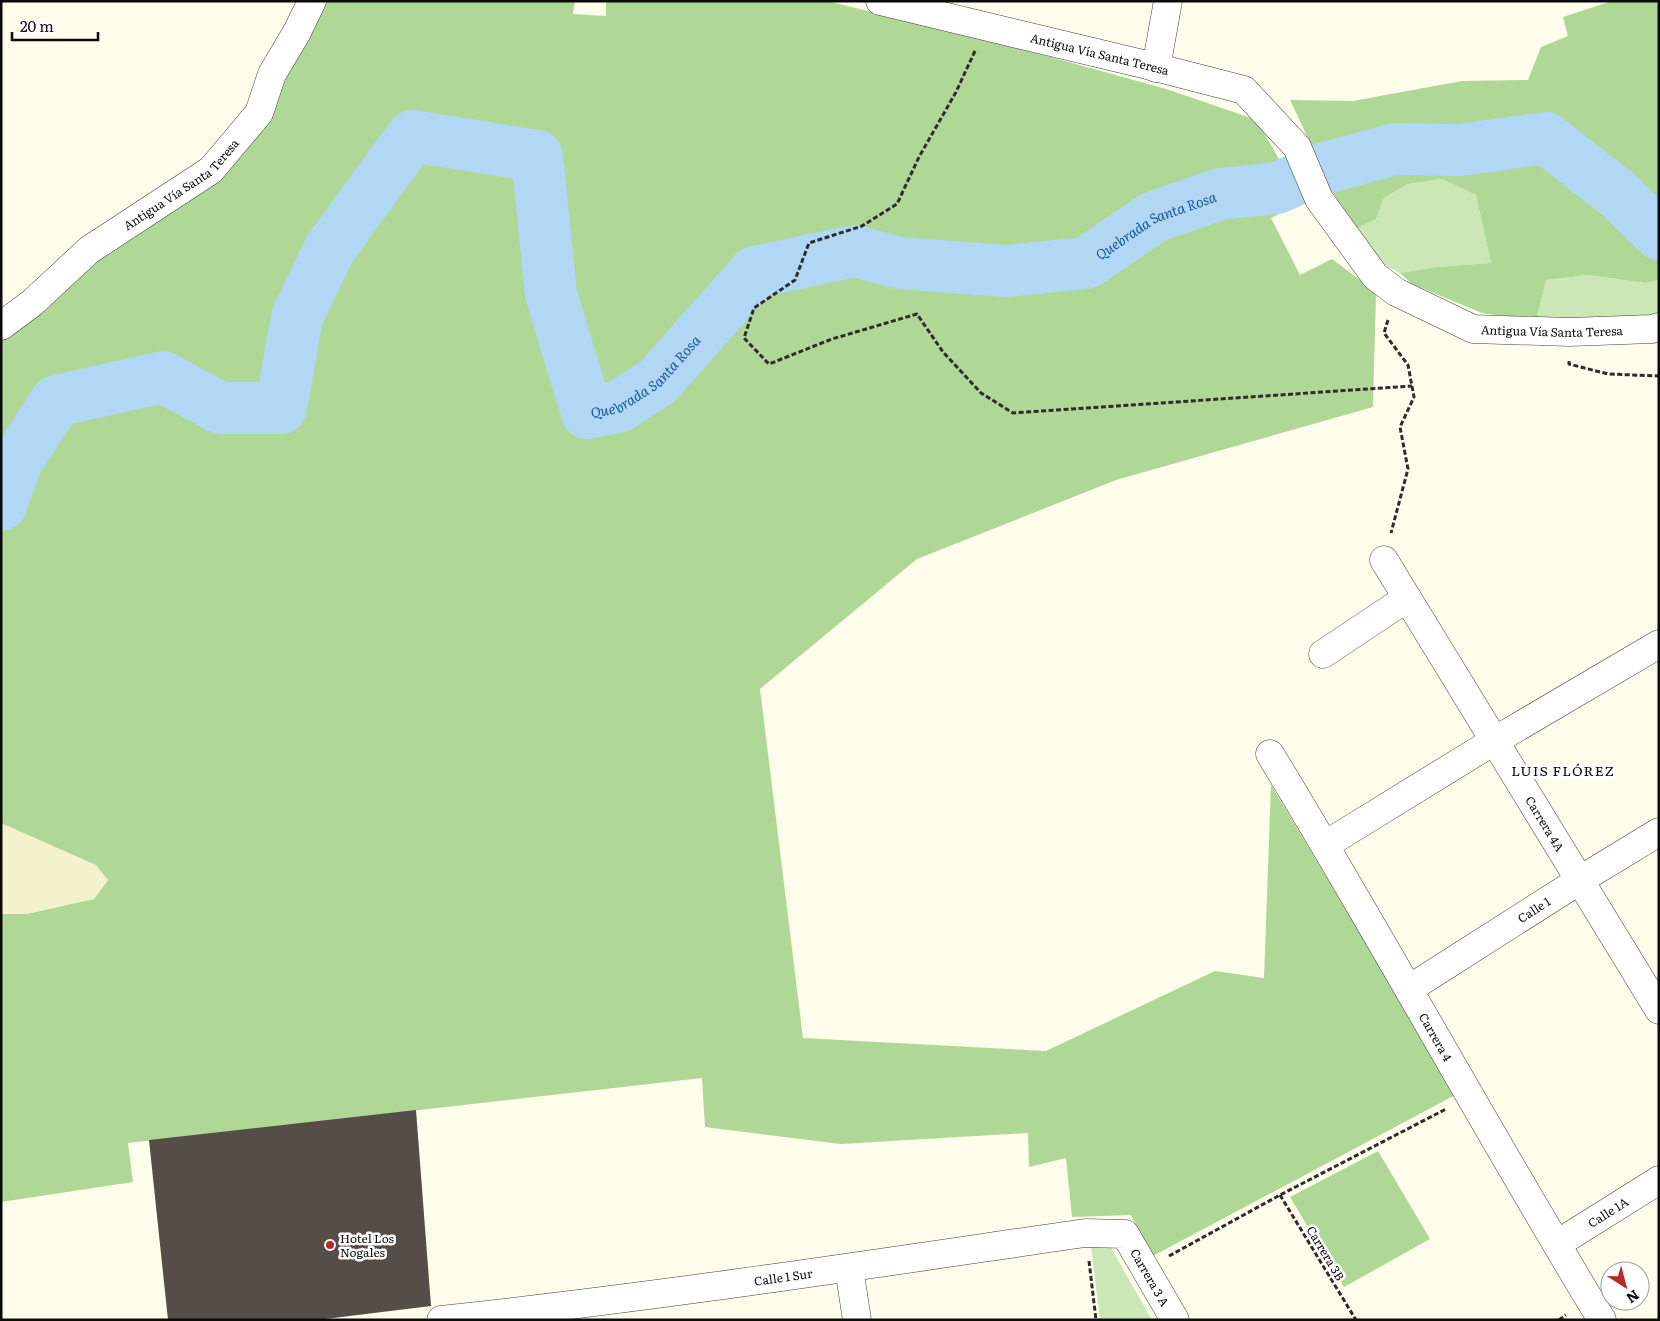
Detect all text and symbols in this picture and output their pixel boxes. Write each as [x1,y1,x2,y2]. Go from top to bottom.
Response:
scale bar [12,10,99,42]
text: 20 m [20,14,54,37]
street label: Antigua Vía Santa Teresa [1029,28,1172,79]
street label: Antigua Vía Santa Teresa [120,134,243,234]
water label: Quebrada Santa Rosa [1091,186,1219,264]
street label: Antigua Vía Santa Teresa [1481,320,1624,341]
water label: Quebrada Santa Rosa [589,330,704,422]
district label: LUIS FLÓREZ [1511,760,1615,780]
street label: Carrera 4A [1521,793,1569,855]
street label: Calle 1 [1514,892,1554,927]
street label: Carrera 4 [1415,1009,1457,1065]
street label: Calle 1A [1584,1192,1632,1232]
street label: Carrera 3B [1303,1222,1349,1284]
place label: Hotel Los Nogales [340,1229,395,1261]
marker: Hotel Los Nogales [324,1239,336,1251]
street label: Carrera 3 A [1126,1245,1174,1310]
north arrow [1600,1261,1650,1311]
street label: Calle 1 Sur [753,1264,814,1290]
text: N [1622,1286,1644,1309]

